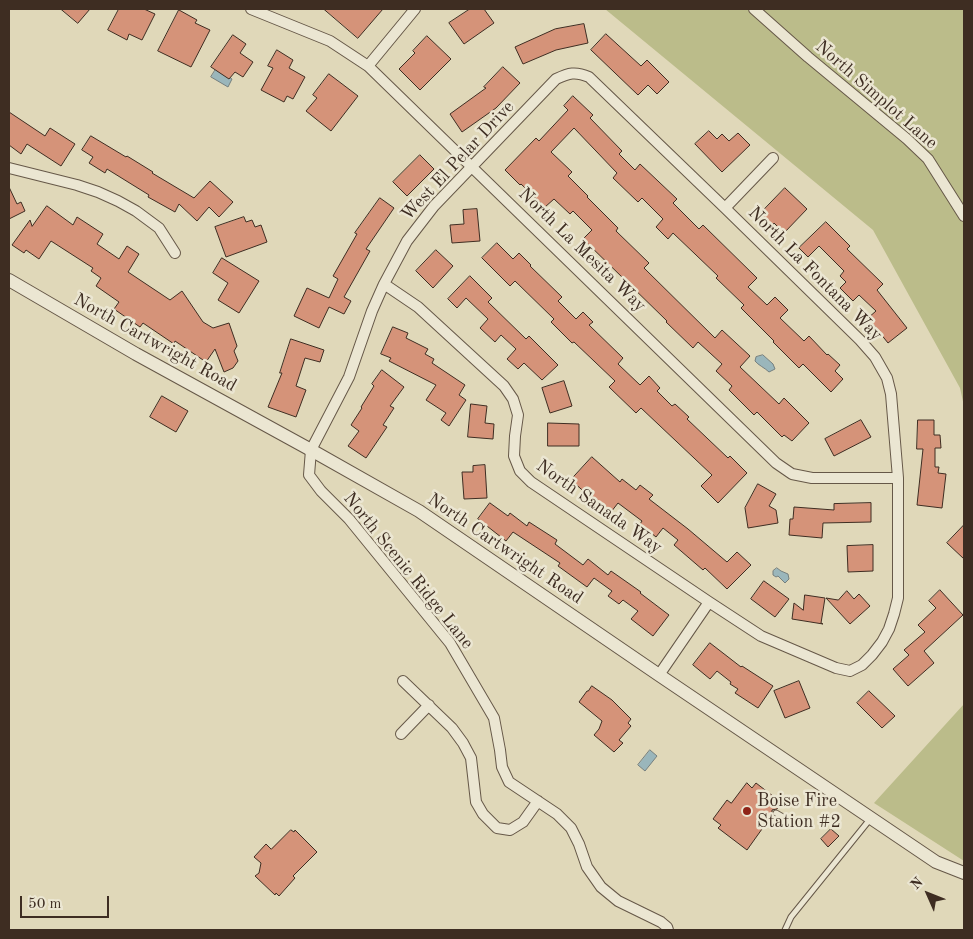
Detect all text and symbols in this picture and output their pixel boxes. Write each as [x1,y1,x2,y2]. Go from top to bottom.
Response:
street label: North Simplot Lane [810,36,942,154]
street label: West El Pelar Drive [397,97,519,225]
street label: North La Mesita Way [514,183,650,317]
street label: North La Fontana Way [743,202,887,346]
street label: North Cartwright Road [70,289,240,397]
street label: North Sanada Way [532,455,666,559]
street label: North Scenic Ridge Lane [338,488,478,654]
street label: North Cartwright Road [423,489,587,609]
place label: Boise Fire Station #2 [757,790,841,832]
marker: Boise Fire Station #2 [741,805,753,817]
north arrow [903,869,953,919]
text: N [908,875,926,892]
scale bar [22,886,111,918]
text: 50 m [28,897,62,912]

